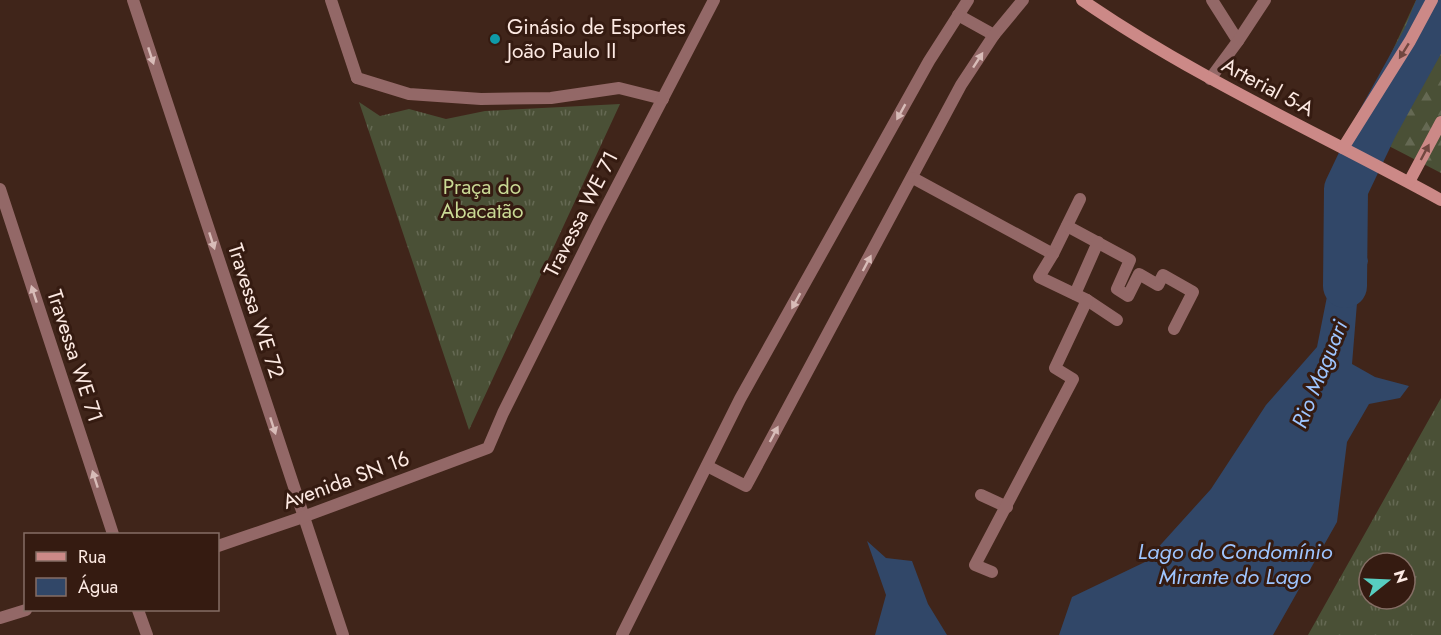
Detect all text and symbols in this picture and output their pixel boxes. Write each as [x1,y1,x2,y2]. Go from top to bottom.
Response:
place label: Ginásio de Esportes João Paulo II [504,12,686,66]
marker: Ginásio de Esportes João Paulo II [488,32,502,46]
one-way arrow [1398,43,1409,59]
one-way arrow [147,47,157,65]
street label: Arterial 5-A [1216,50,1320,124]
one-way arrow [972,52,983,68]
one-way arrow [896,104,906,121]
one-way arrow [1420,143,1430,160]
street label: Travessa WE 71 [536,146,626,282]
park label: Praça do Abacatão [441,172,523,226]
one-way arrow [208,232,218,250]
street label: Travessa WE 72 [220,240,292,382]
one-way arrow [862,254,872,271]
one-way arrow [29,285,38,303]
street label: Travessa WE 71 [39,286,111,426]
one-way arrow [791,293,801,310]
water label: Rio Maguari [1283,315,1355,433]
one-way arrow [269,417,279,435]
one-way arrow [769,425,779,442]
street label: Avenida SN 16 [278,443,414,517]
one-way arrow [90,470,99,488]
legend [24,533,219,611]
water label: Lago do Condomínio Mirante do Lago [1138,535,1333,592]
text: Rua [78,544,106,570]
north arrow [1357,551,1417,611]
text: N [1388,567,1414,586]
text: Água [78,574,118,600]

